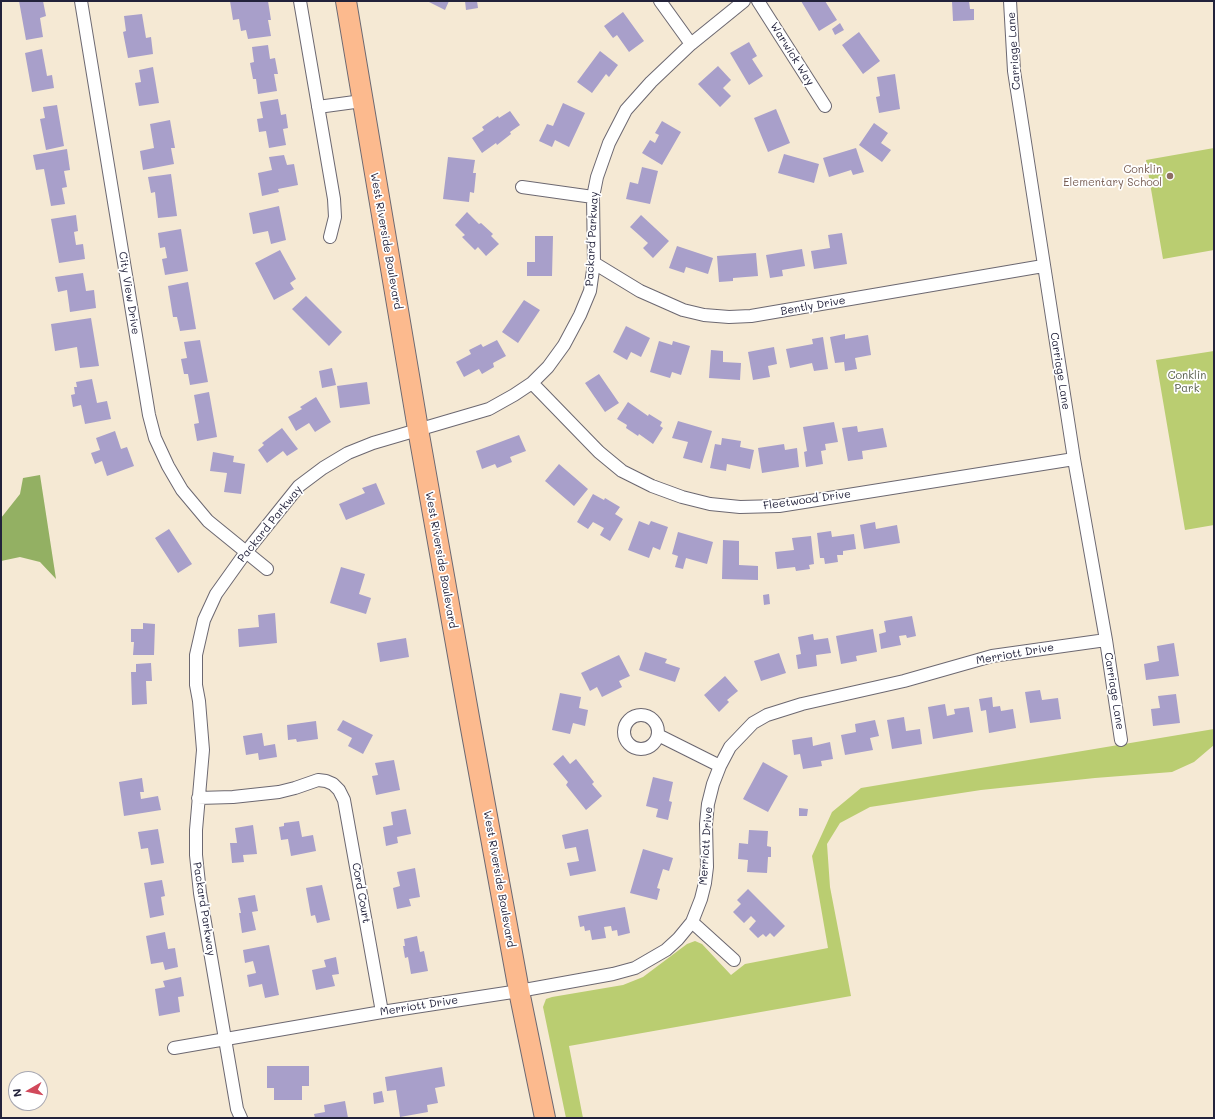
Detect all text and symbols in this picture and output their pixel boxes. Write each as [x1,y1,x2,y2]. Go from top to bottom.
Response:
street label: Carriage Lane [1005,12,1023,90]
street label: Warwick Way [767,20,817,88]
place label: Conklin Elementary School [1063,163,1162,189]
street label: West Riverside Boulevard [367,171,405,311]
marker: Conklin Elementary School [1165,171,1175,181]
street label: Packard Parkway [583,191,601,287]
street label: City View Drive [116,251,142,335]
street label: Bently Drive [780,294,846,318]
street label: Carriage Lane [1047,331,1073,411]
park label: Conklin Park [1168,369,1206,395]
street label: Packard Parkway [235,483,305,565]
street label: Fleetwood Drive [762,487,852,513]
street label: West Riverside Boulevard [422,490,460,630]
street label: Merriott Drive [975,641,1055,667]
street label: Carriage Lane [1101,651,1127,731]
street label: Merriott Drive [697,806,715,886]
street label: West Riverside Boulevard [480,809,518,949]
street label: Packard Parkway [190,861,218,957]
street label: Cord Court [349,862,373,924]
street label: Merriott Drive [379,993,459,1019]
north arrow [8,1071,48,1111]
text: N [9,1088,25,1098]

